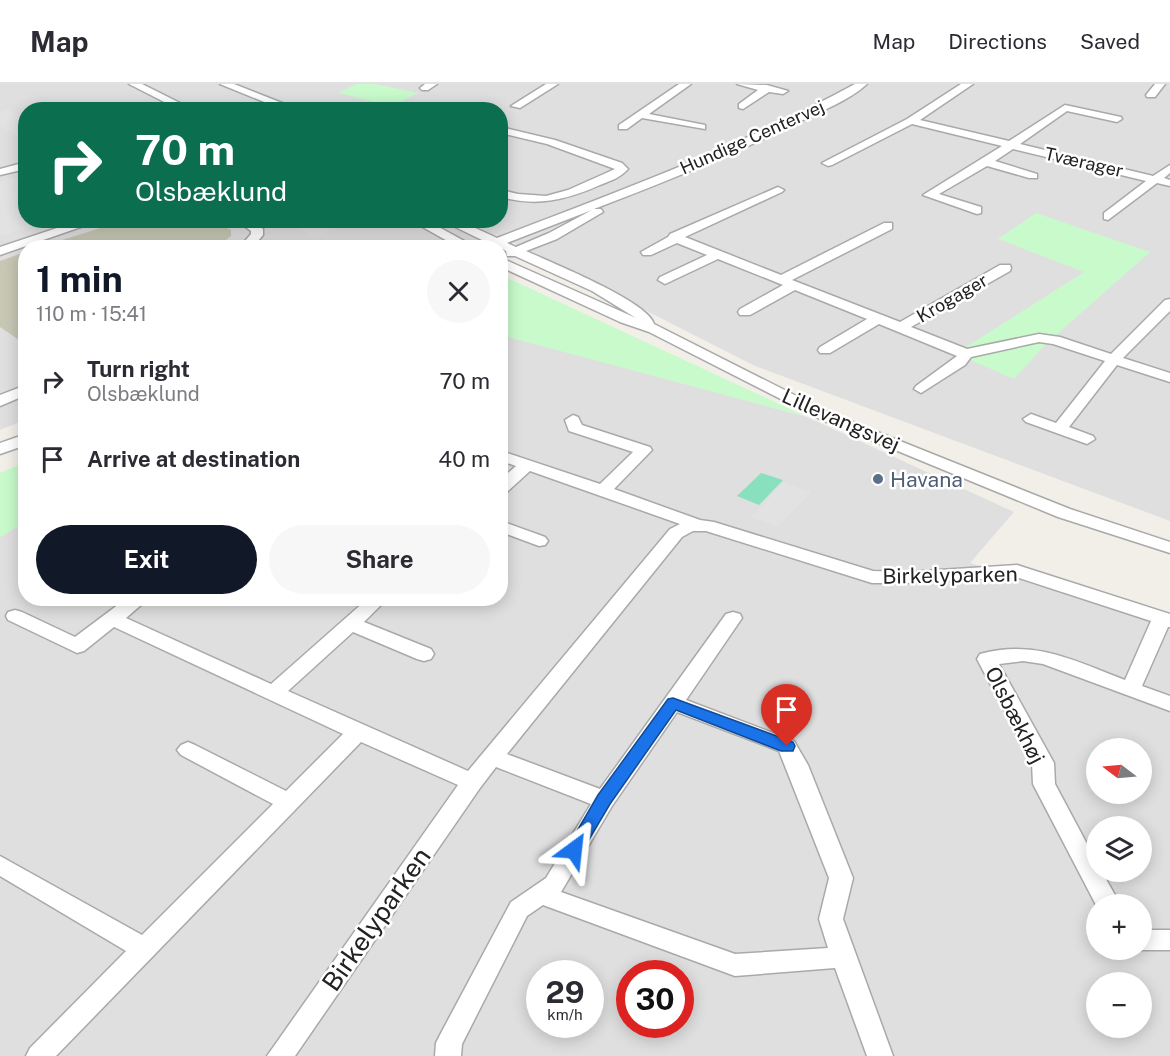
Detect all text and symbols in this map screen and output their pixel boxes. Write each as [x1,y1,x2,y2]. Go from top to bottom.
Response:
text: Map [30,25,89,58]
text: Map [873,29,915,54]
text: Directions [948,29,1047,54]
text: Saved [1080,29,1140,54]
street label: Hundige Centervej [676,96,828,178]
text: 70 m [135,125,235,174]
icon: right [36,126,114,204]
street label: Tværager [1043,143,1125,181]
text: Olsbæklund [135,175,287,207]
text: 1 min [36,258,123,300]
button: close [427,260,490,323]
street label: Krogager [913,269,991,327]
text: 110 m · 15:41 [36,302,147,326]
text: Turn right [87,356,190,382]
icon: right [36,365,69,398]
text: 70 m [439,368,490,394]
text: Olsbæklund [87,382,200,406]
street label: Lillevangsvej [778,383,904,457]
icon: arrive [36,443,69,476]
text: Arrive at destination [87,446,300,472]
text: 40 m [438,446,490,472]
place label: Havana [890,467,963,492]
marker: Havana [871,472,885,486]
button: Exit [36,525,257,594]
button: Share [269,525,490,594]
street label: Birkelyparken [882,561,1018,589]
street label: Olsbækhøj [980,662,1050,768]
pin [761,684,812,746]
icon: arrive [770,693,803,726]
north arrow [1086,738,1152,804]
map controls [1086,738,1152,1038]
button: layers [1086,816,1152,882]
position arrow [542,818,606,882]
street label: Birkelyparken [315,841,437,997]
button: + [1086,894,1152,960]
speed limit sign: 30 [616,960,694,1038]
button: − [1086,972,1152,1038]
text: 29 [546,974,584,1010]
text: km/h [547,1006,583,1023]

